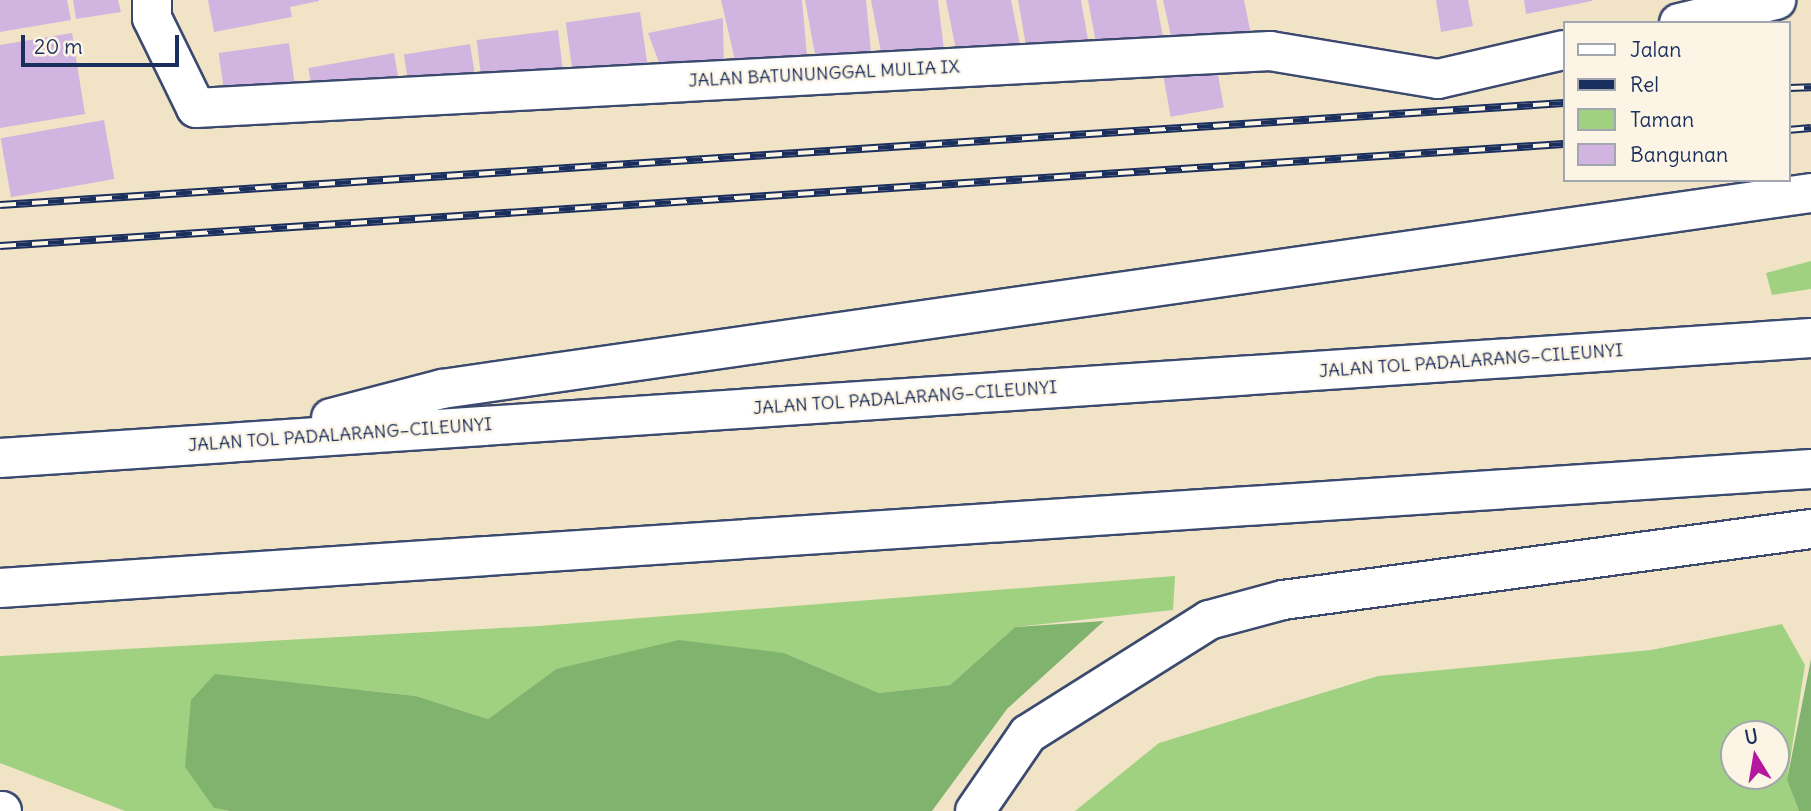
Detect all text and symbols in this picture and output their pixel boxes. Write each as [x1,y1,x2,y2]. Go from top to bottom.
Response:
scale bar [24,21,182,65]
legend [1562,21,1790,182]
text: 20 m [34,33,83,60]
text: Jalan [1630,36,1681,63]
street label: JALAN BATUNUNGGAL MULIA IX [688,56,960,92]
text: Rel [1630,71,1659,98]
text: Taman [1630,106,1694,133]
text: Bangunan [1630,141,1728,168]
street label: JALAN TOL PADALARANG–CILEUNYI [1318,340,1624,382]
street label: JALAN TOL PADALARANG–CILEUNYI [752,377,1058,419]
street label: JALAN TOL PADALARANG–CILEUNYI [187,414,493,456]
north arrow [1720,720,1790,790]
text: U [1743,723,1760,749]

